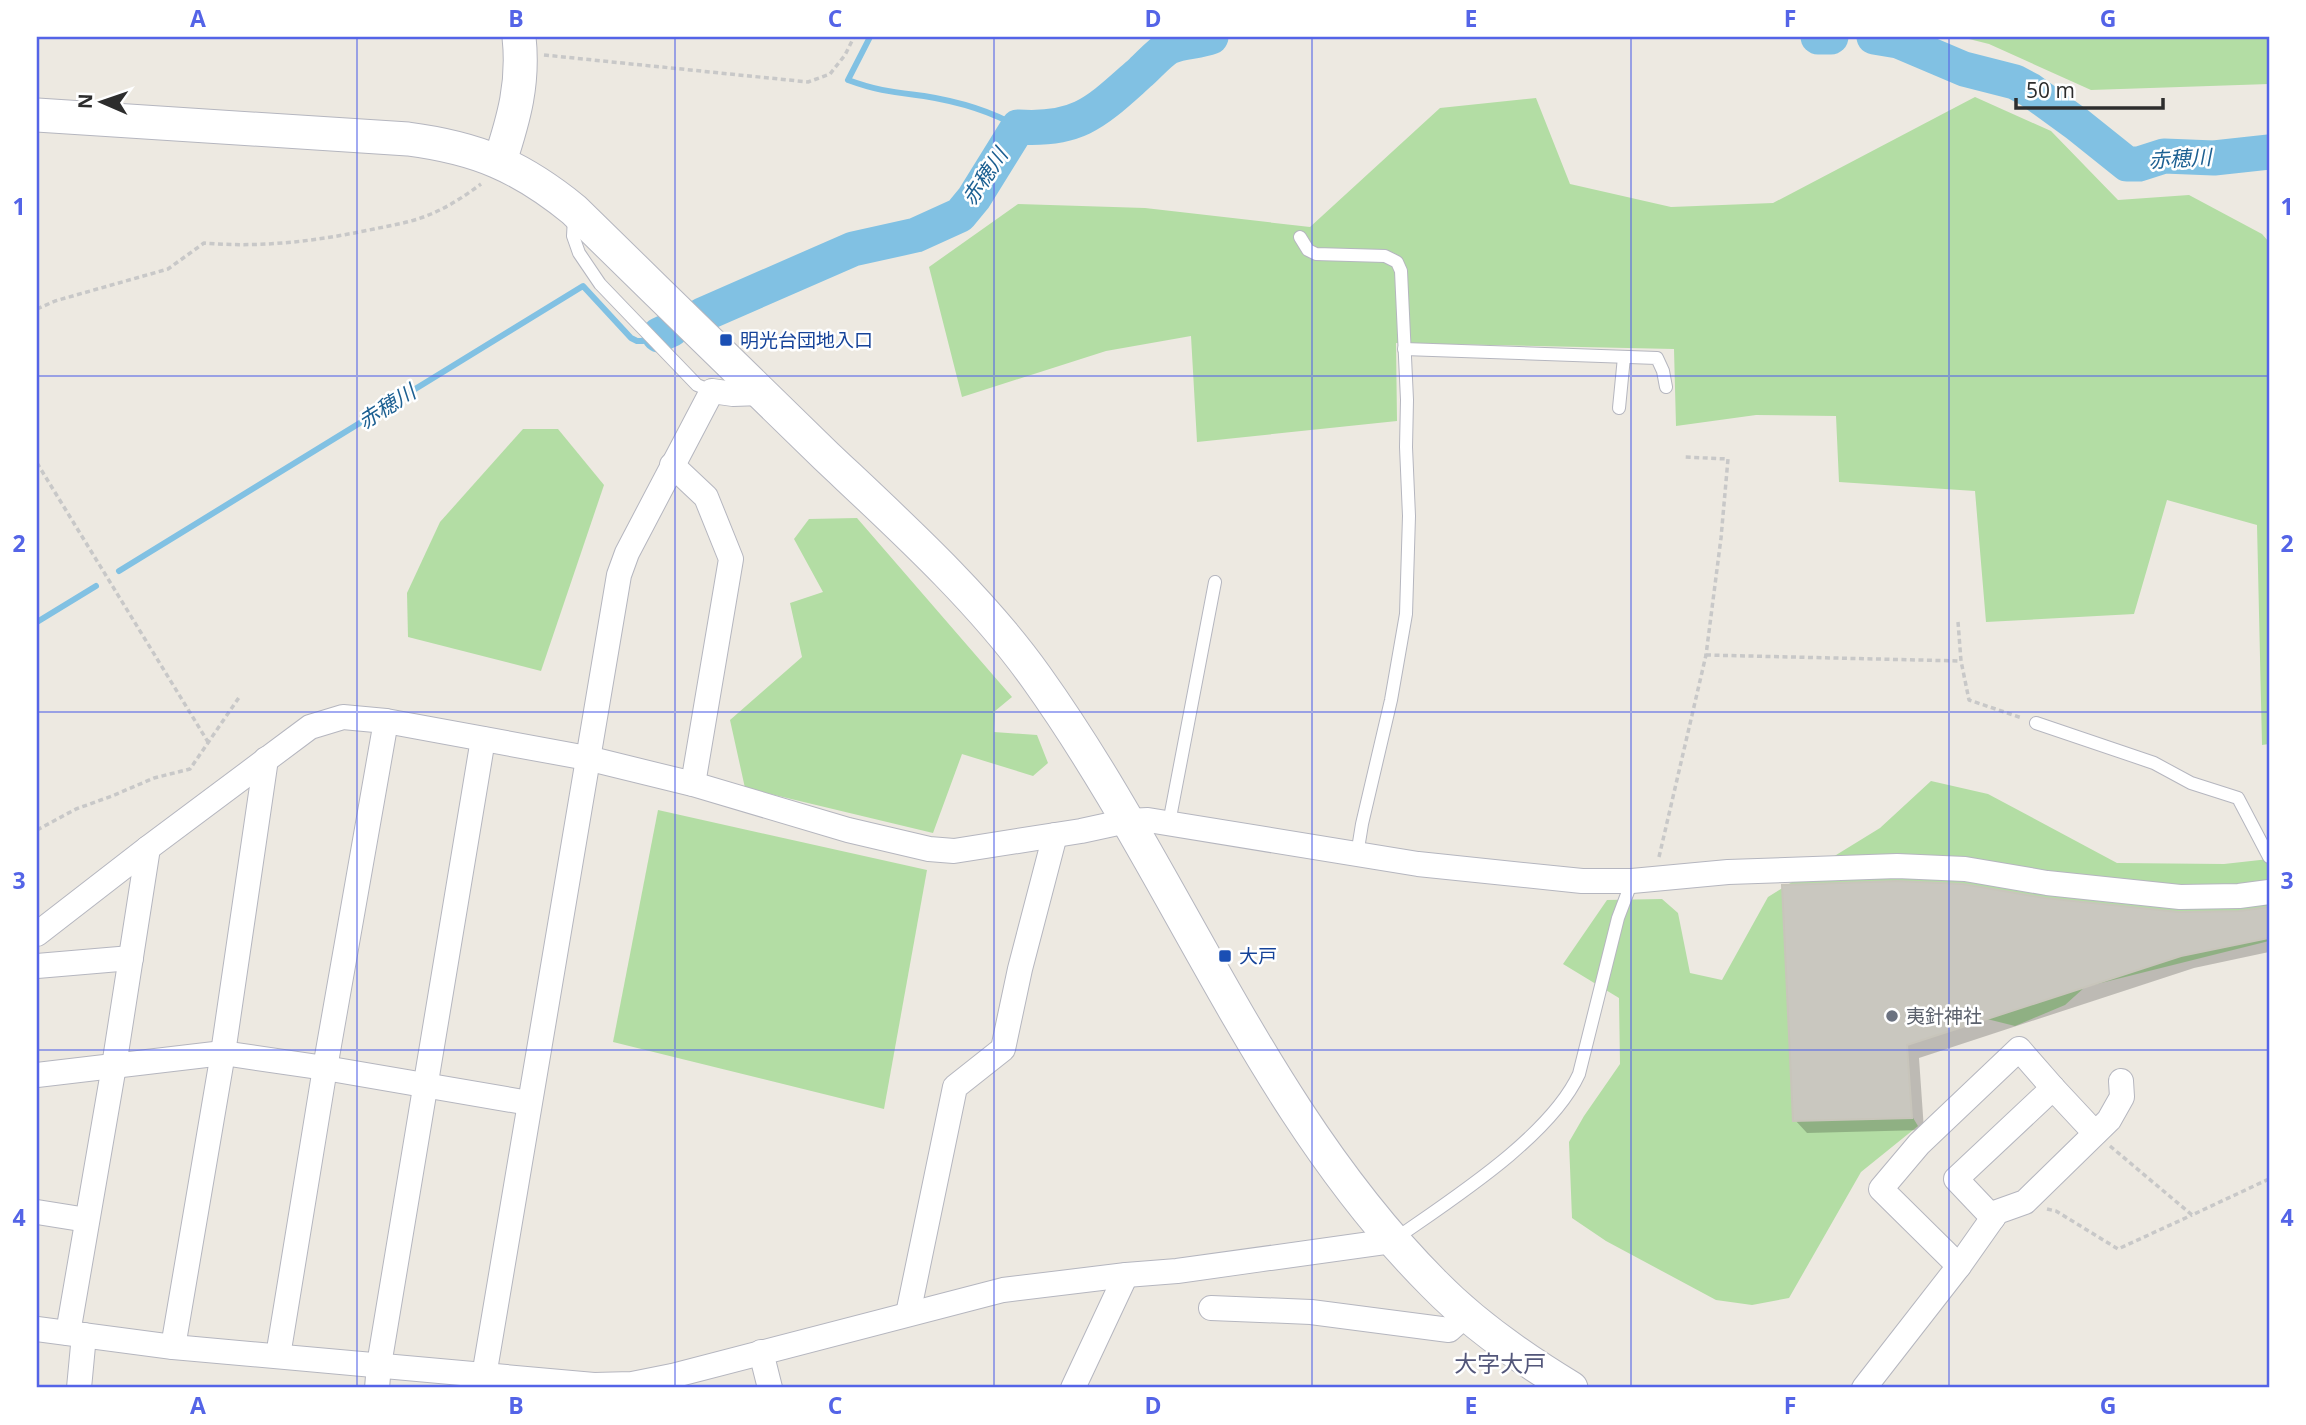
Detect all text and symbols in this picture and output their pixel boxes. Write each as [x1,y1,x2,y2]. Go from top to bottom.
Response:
text: A [190,2,206,34]
text: B [508,2,524,34]
text: C [828,2,842,34]
text: D [1144,2,1162,34]
text: E [1465,2,1477,34]
text: F [1784,2,1796,34]
text: G [2100,2,2116,34]
north arrow [66,66,136,136]
scale bar [2016,66,2162,110]
text: 50 m [2026,76,2075,104]
text: N [72,93,98,110]
water label: 赤穂川 [955,141,1015,210]
water label: 赤穂川 [2148,142,2214,174]
text: 1 [12,190,26,222]
text: 1 [2280,190,2294,222]
place label: 明光台団地入口 [740,327,873,353]
marker: 明光台団地入口 [718,332,734,348]
water label: 赤穂川 [352,377,422,435]
text: 2 [12,527,26,559]
text: 2 [2280,527,2294,559]
text: 3 [12,864,26,896]
text: 3 [2280,864,2294,896]
place label: 大戸 [1239,943,1277,969]
marker: 大戸 [1217,948,1233,964]
place label: 夷針神社 [1906,1003,1982,1029]
marker: 夷針神社 [1884,1008,1900,1024]
text: 4 [12,1201,26,1233]
text: 4 [2280,1201,2294,1233]
district label: 大字大戸 [1454,1347,1546,1379]
text: A [190,1389,206,1421]
text: B [508,1389,524,1421]
text: C [828,1389,842,1421]
text: D [1144,1389,1162,1421]
text: E [1465,1389,1477,1421]
text: F [1784,1389,1796,1421]
text: G [2100,1389,2116,1421]

